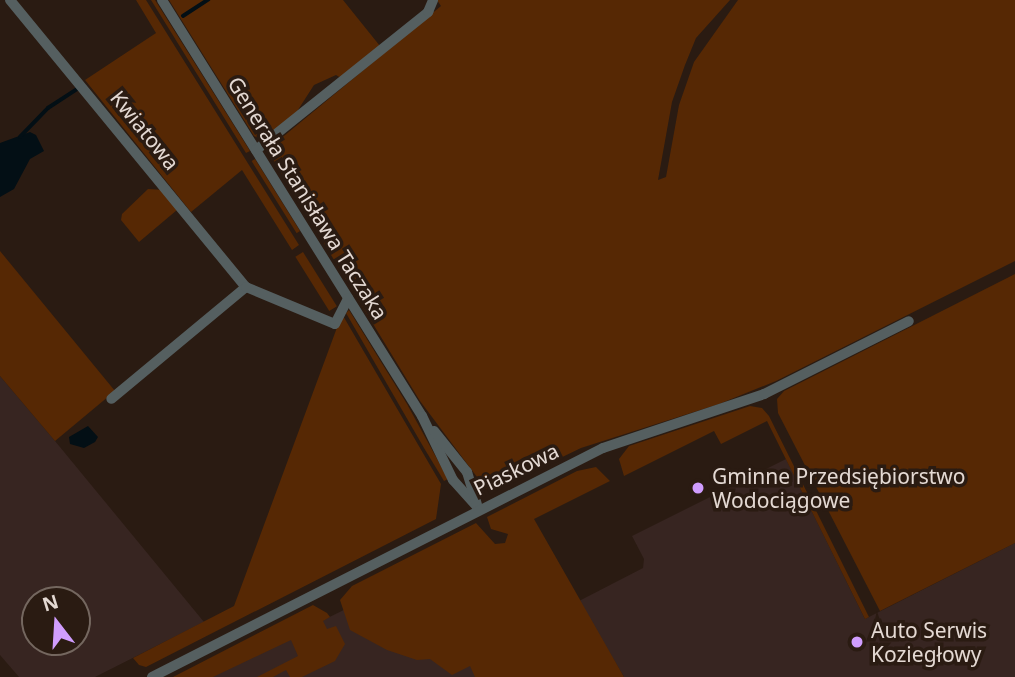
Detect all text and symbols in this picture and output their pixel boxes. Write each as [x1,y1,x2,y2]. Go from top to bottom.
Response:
street label: Generała Stanisława Taczaka [223,72,393,324]
street label: Kwiatowa [105,85,185,175]
street label: Piaskowa [469,438,563,500]
place label: Gminne Przedsiębiorstwo Wodociągowe [712,463,965,513]
marker: Gminne Przedsiębiorstwo Wodociągowe [690,480,706,496]
north arrow [21,586,91,656]
text: N [39,588,62,618]
place label: Auto Serwis Koziegłowy [871,617,987,667]
marker: Auto Serwis Koziegłowy [849,634,865,650]

